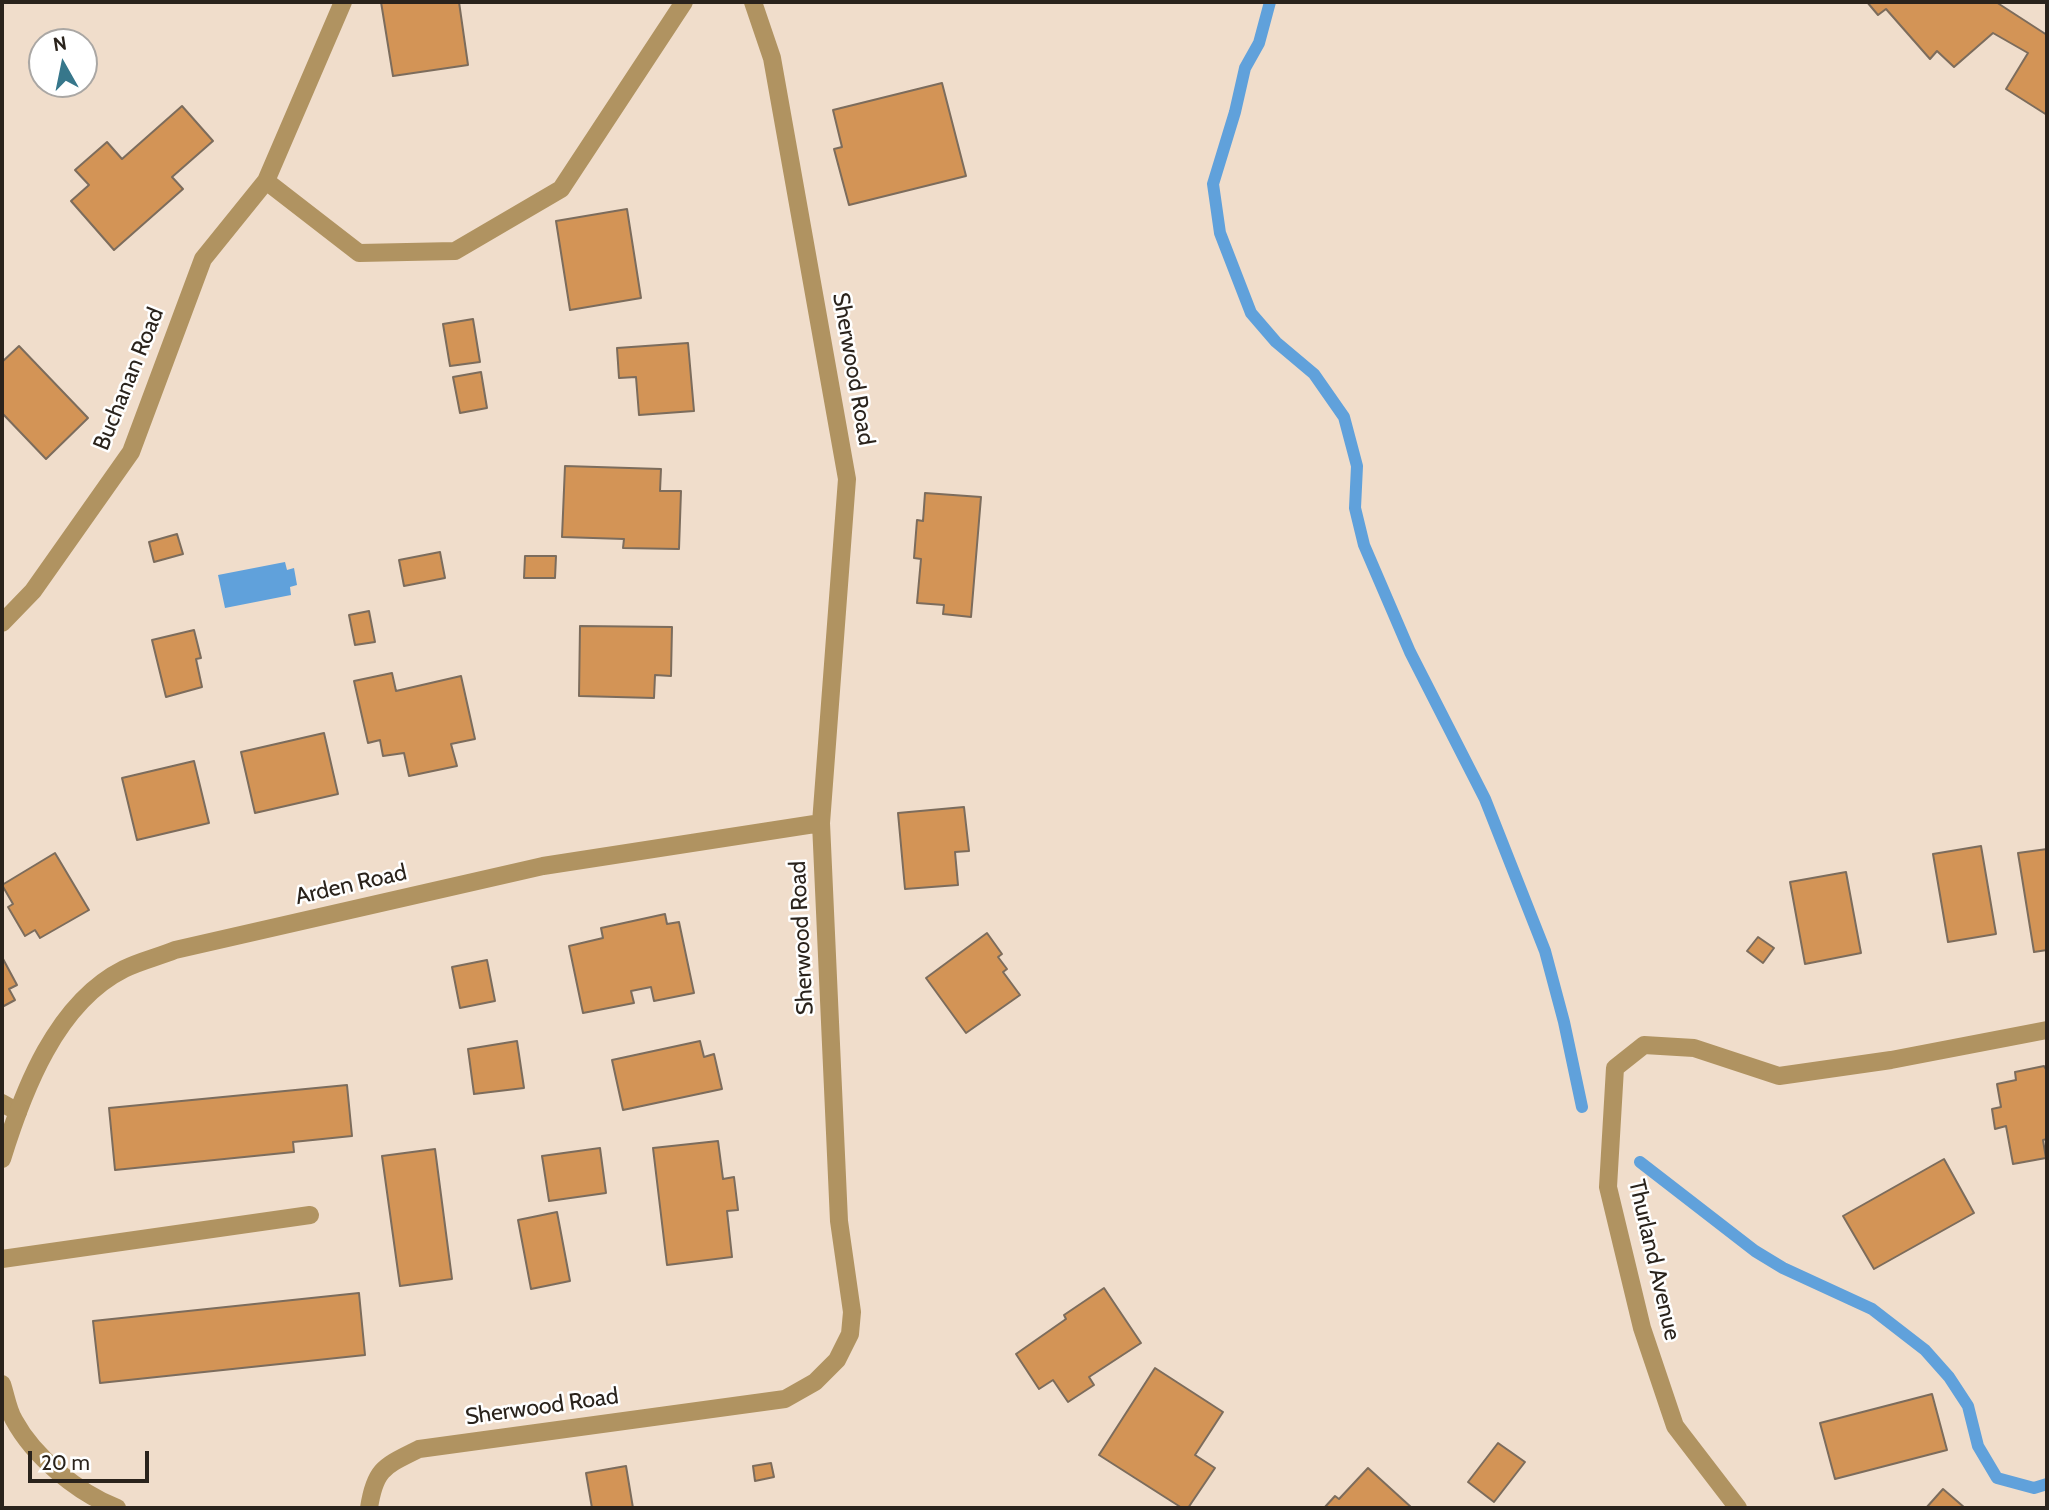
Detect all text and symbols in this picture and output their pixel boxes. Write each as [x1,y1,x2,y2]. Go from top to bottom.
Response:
north arrow [28,28,98,98]
text: N [52,31,68,56]
street label: Sherwood Road [826,291,880,447]
street label: Buchanan Road [88,304,170,454]
street label: Arden Road [293,859,409,911]
street label: Sherwood Road [784,860,820,1016]
street label: Thurland Avenue [1622,1177,1686,1343]
street label: Sherwood Road [464,1383,620,1431]
scale bar [32,1436,152,1480]
text: 20 m [41,1450,90,1475]

